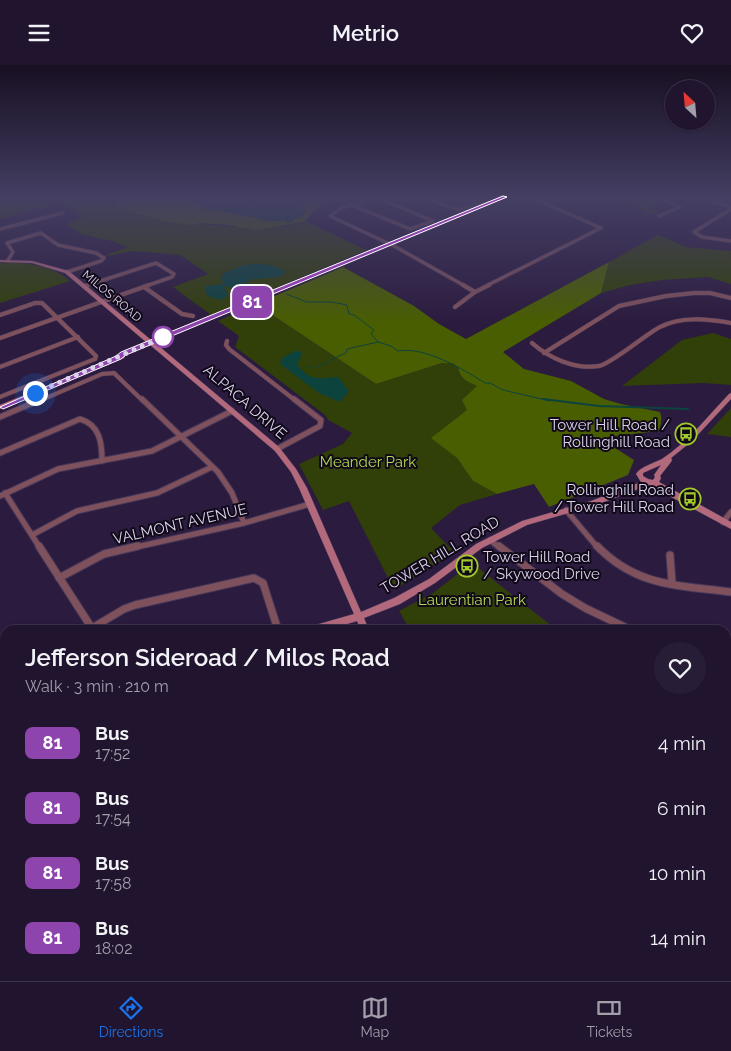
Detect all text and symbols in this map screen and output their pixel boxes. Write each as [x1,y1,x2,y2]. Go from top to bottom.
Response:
icon: menu [25,19,53,47]
icon: heart [678,19,706,47]
text: Metrio [332,20,399,46]
north arrow [665,80,715,130]
map controls [665,80,715,130]
street label: MILOS ROAD [80,267,145,325]
line badge: 81 [230,286,274,318]
text: 81 [242,291,262,312]
unlabelled marker [152,326,174,348]
street label: ALPACA DRIVE [200,361,290,443]
your location [23,381,48,406]
place label: Tower Hill Road / Rollinghill Road [550,416,670,451]
bus stop icon: Tower Hill Road / Rollinghill Road [674,422,698,446]
park label: Meander Park [320,453,416,471]
place label: Rollinghill Road / Tower Hill Road [554,481,674,516]
bus stop icon: Rollinghill Road / Tower Hill Road [678,487,702,511]
street label: VALMONT AVENUE [111,500,249,548]
street label: TOWER HILL ROAD [377,512,503,598]
place label: Tower Hill Road / Skywood Drive [483,548,600,583]
bus stop icon: Tower Hill Road / Skywood Drive [455,554,479,578]
park label: Laurentian Park [418,591,526,609]
button: heart [654,642,706,694]
text: Jefferson Sideroad / Milos Road [25,643,390,672]
text: Walk · 3 min · 210 m [25,677,169,696]
text: Bus [95,722,129,744]
text: 81 [43,732,62,753]
text: 4 min [658,732,706,754]
text: 17:52 [95,744,130,763]
text: Bus [95,787,129,809]
text: 81 [43,797,62,818]
text: 6 min [657,797,706,819]
text: 17:54 [95,809,131,828]
text: Bus [95,852,129,874]
text: 81 [43,862,62,883]
text: 10 min [649,862,706,884]
text: 17:58 [95,874,132,893]
text: Bus [95,917,129,939]
text: 81 [43,927,62,948]
text: 14 min [650,927,706,949]
text: 18:02 [95,939,132,958]
tab: Directions [99,994,163,1040]
tab: Map [361,994,389,1040]
tab: Tickets [586,994,632,1040]

